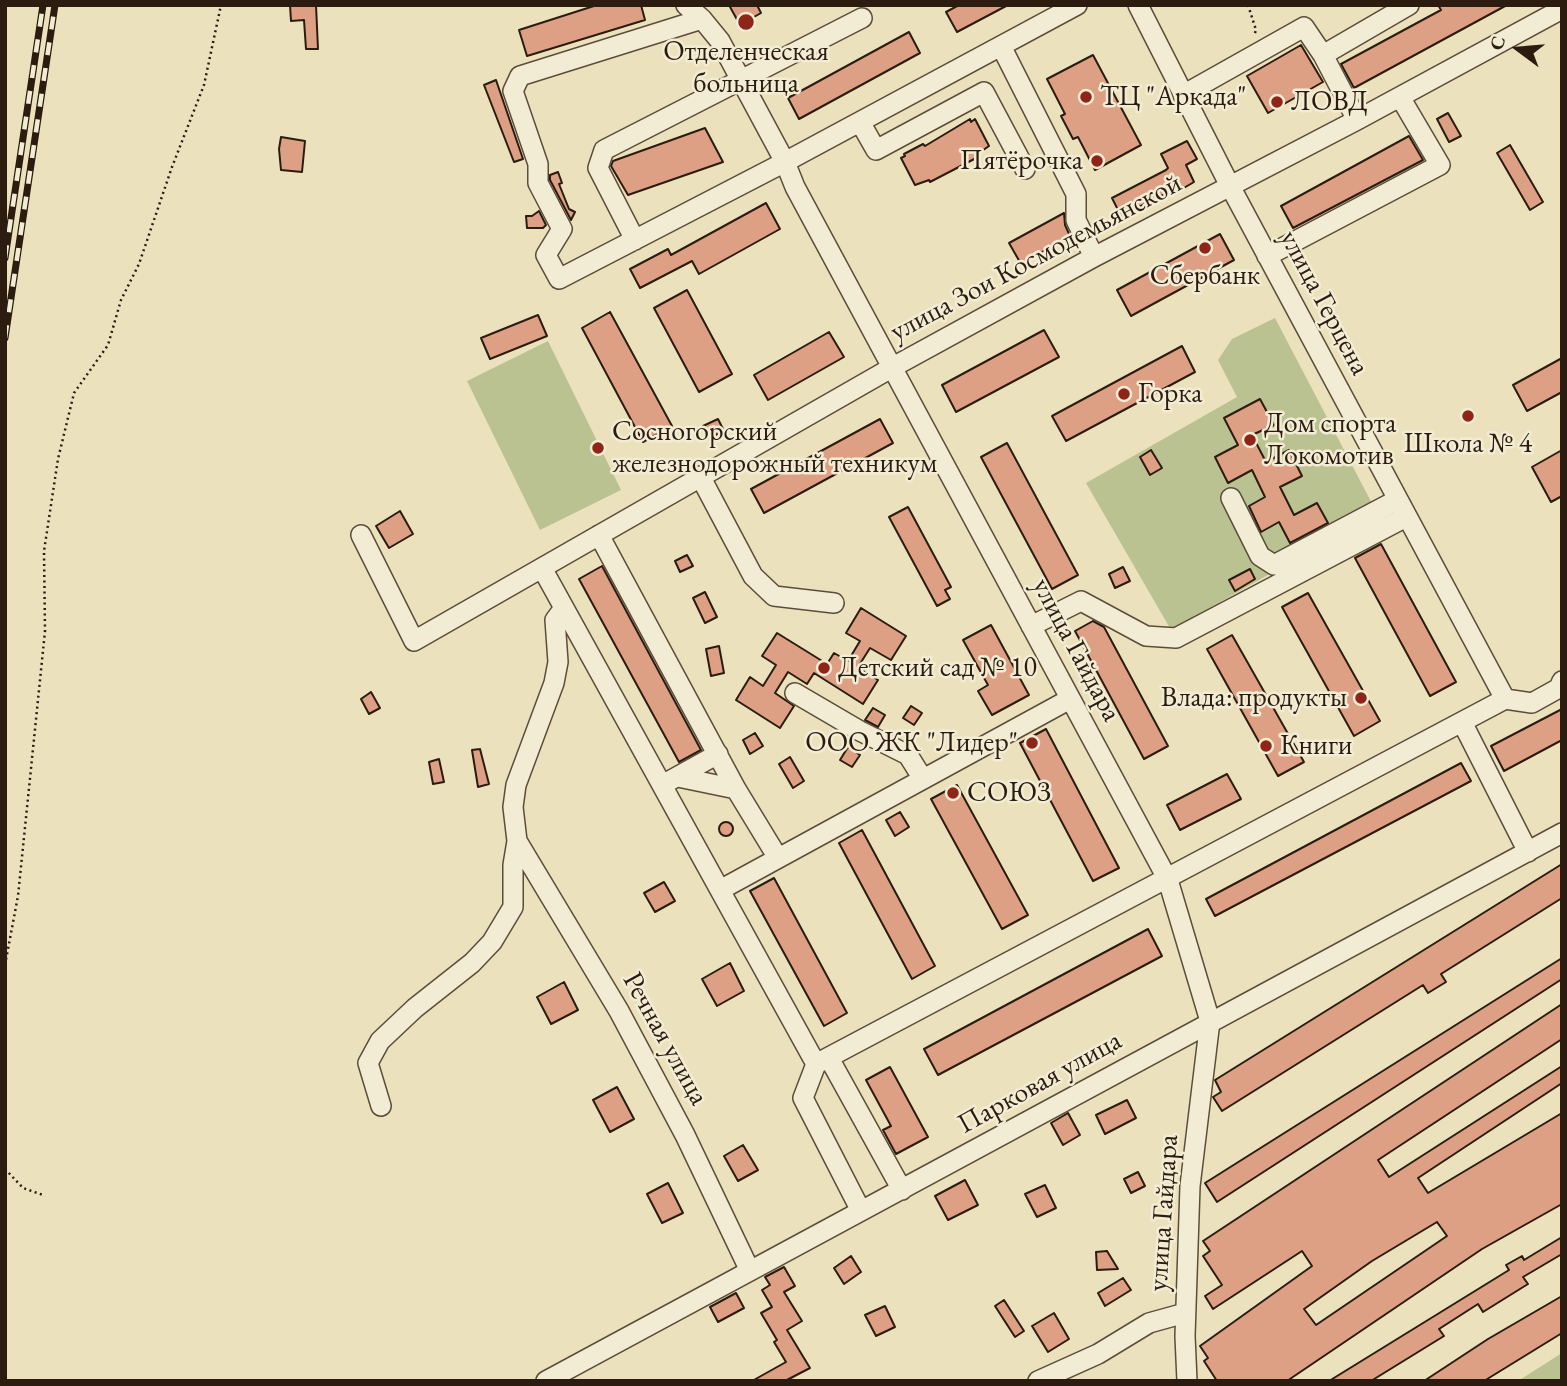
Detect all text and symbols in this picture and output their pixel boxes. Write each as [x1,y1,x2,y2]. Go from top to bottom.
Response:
marker: Отделенческая больница [736,12,756,32]
north arrow [1483,14,1553,84]
text: С [1483,33,1511,53]
place label: Отделенческая больница [663,35,829,101]
place label: ТЦ "Аркада" [1100,80,1247,114]
place label: ЛОВД [1291,85,1368,119]
marker: ТЦ "Аркада" [1078,89,1094,105]
marker: ЛОВД [1269,94,1285,110]
place label: Пятёрочка [960,144,1083,178]
marker: Пятёрочка [1089,153,1105,169]
street label: улица Зои Космодемьянской [884,167,1188,349]
street label: улица Герцена [1272,225,1376,381]
marker: Сбербанк [1197,240,1213,256]
place label: Сбербанк [1150,259,1260,293]
place label: Горка [1138,377,1202,411]
marker: Горка [1116,386,1132,402]
place label: Дом спорта Локомотив [1264,407,1397,473]
marker: Школа № 4 [1460,408,1476,424]
place label: Сосногорский железнодорожный техникум [612,415,937,481]
place label: Школа № 4 [1404,427,1532,461]
marker: Дом спорта Локомотив [1242,432,1258,448]
marker: Сосногорский железнодорожный техникум [590,440,606,456]
street label: улица Гайдара [1024,573,1128,727]
place label: Детский сад № 10 [838,651,1037,685]
marker: Детский сад № 10 [816,660,832,676]
place label: Влада: продукты [1161,681,1347,715]
marker: Влада: продукты [1353,690,1369,706]
place label: ООО ЖК "Лидер" [805,726,1018,760]
place label: Книги [1280,729,1353,763]
marker: ООО ЖК "Лидер" [1024,735,1040,751]
marker: Книги [1258,738,1274,754]
place label: СОЮЗ [967,776,1051,810]
marker: СОЮЗ [945,785,961,801]
street label: Речная улица [615,967,715,1111]
street label: Парковая улица [952,1024,1128,1142]
street label: улица Гайдара [1142,1133,1186,1293]

